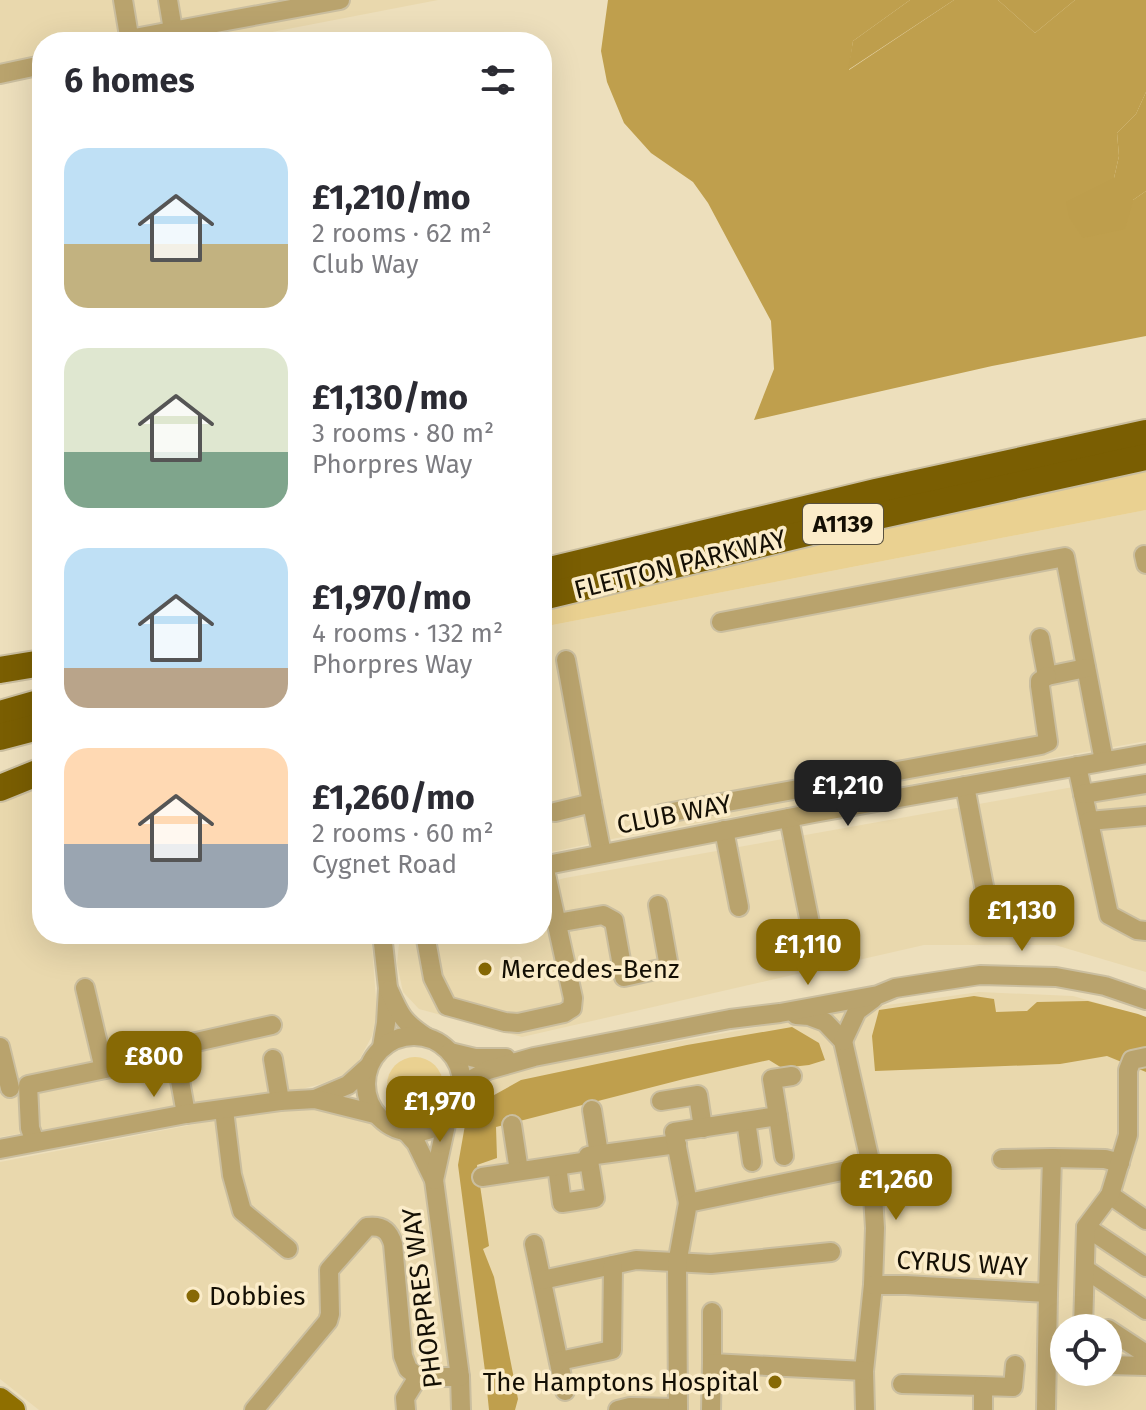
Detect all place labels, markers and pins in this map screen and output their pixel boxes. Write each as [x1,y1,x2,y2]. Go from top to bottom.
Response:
pin: £1,210 [783,760,913,828]
pin: £1,130 [957,885,1087,953]
pin: £1,110 [743,919,873,987]
place label: Mercedes-Benz [501,954,679,985]
marker: Mercedes-Benz [476,960,494,978]
pin: £800 [107,1031,201,1099]
pin: £1,970 [375,1076,505,1144]
pin: £1,260 [831,1154,961,1222]
place label: Dobbies [209,1281,305,1312]
marker: Dobbies [184,1287,202,1305]
place label: The Hamptons Hospital [483,1367,759,1398]
marker: The Hamptons Hospital [766,1373,784,1391]

